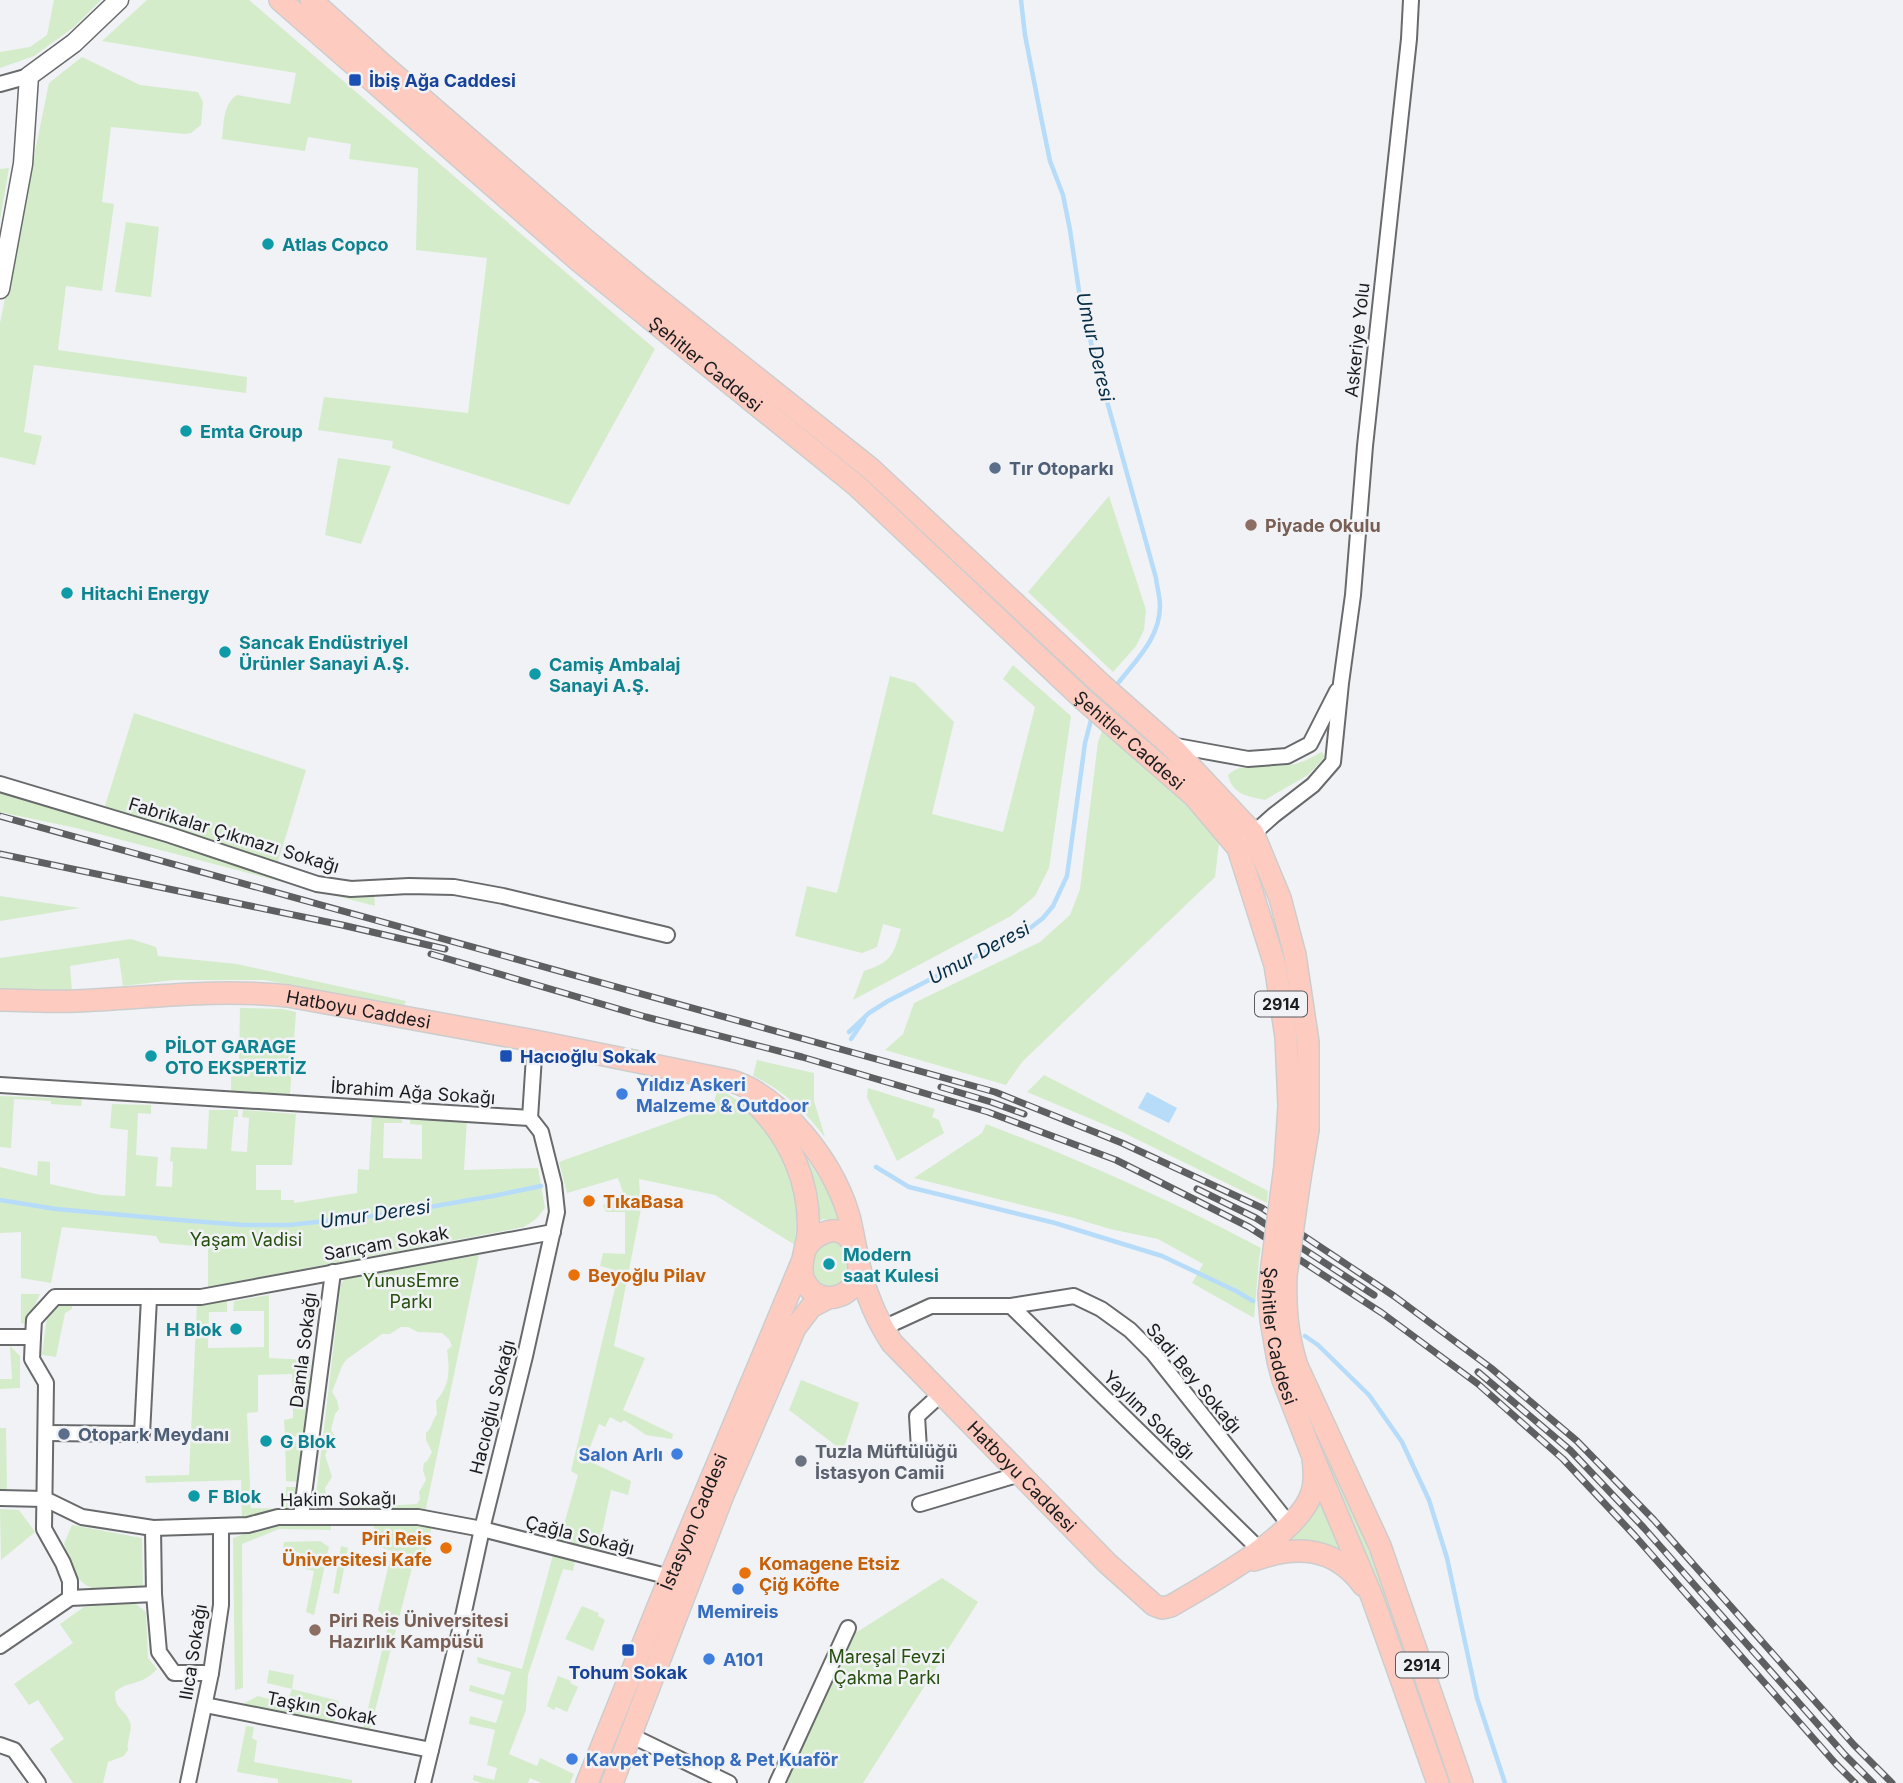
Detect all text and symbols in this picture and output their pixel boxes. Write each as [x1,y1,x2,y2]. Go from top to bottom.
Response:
place label: İbiş Ağa Caddesi [369,70,516,91]
marker: İbiş Ağa Caddesi [347,72,363,88]
place label: Atlas Copco [282,234,389,255]
marker: Atlas Copco [260,236,276,252]
street label: Askeriye Yolu [1341,282,1373,398]
water label: Umur Deresi [1071,290,1119,404]
street label: Şehitler Caddesi [645,312,767,416]
place label: Emta Group [200,421,303,442]
marker: Emta Group [178,423,194,439]
place label: Tır Otoparkı [1009,458,1114,479]
marker: Tır Otoparkı [987,460,1003,476]
place label: Piyade Okulu [1265,515,1381,536]
marker: Piyade Okulu [1243,517,1259,533]
place label: Hitachi Energy [81,583,210,604]
marker: Hitachi Energy [59,585,75,601]
place label: Sancak Endüstriyel Ürünler Sanayi A.Ş. [239,632,410,674]
marker: Sancak Endüstriyel Ürünler Sanayi A.Ş. [217,644,233,660]
place label: Camiş Ambalaj Sanayi A.Ş. [549,654,680,696]
marker: Camiş Ambalaj Sanayi A.Ş. [527,666,543,682]
street label: Şehitler Caddesi [1070,686,1189,794]
street label: Fabrikalar Çıkmazı Sokağı [126,793,342,877]
water label: Umur Deresi [924,916,1034,989]
street label: Hatboyu Caddesi [285,985,432,1032]
road number: 2914 [1255,992,1307,1016]
place label: PİLOT GARAGE OTO EKSPERTİZ [165,1036,307,1078]
place label: Hacıoğlu Sokak [520,1046,657,1067]
marker: PİLOT GARAGE OTO EKSPERTİZ [143,1048,159,1064]
marker: Hacıoğlu Sokak [498,1048,514,1064]
place label: Yıldız Askeri Malzeme & Outdoor [636,1074,809,1116]
street label: İbrahim Ağa Sokağı [330,1075,496,1108]
marker: Yıldız Askeri Malzeme & Outdoor [614,1086,630,1102]
place label: TıkaBasa [603,1191,684,1212]
marker: TıkaBasa [581,1193,597,1209]
water label: Umur Deresi [318,1195,432,1233]
street label: Sarıçam Sokak [322,1222,450,1264]
park label: Yaşam Vadisi [190,1229,302,1250]
place label: Modern saat Kulesi [843,1244,939,1286]
marker: Modern saat Kulesi [821,1256,837,1272]
place label: Beyoğlu Pilav [588,1265,706,1286]
street label: Şehitler Caddesi [1258,1266,1302,1407]
marker: Beyoğlu Pilav [566,1267,582,1283]
park label: YunusEmre Parkı [363,1270,459,1312]
street label: Damla Sokağı [286,1291,320,1409]
place label: H Blok [166,1319,223,1340]
street label: Sadi Bey Sokağı [1142,1319,1246,1437]
marker: H Blok [228,1321,244,1337]
street label: Hacıoğlu Sokağı [465,1338,519,1476]
street label: Yaylım Sokağı [1099,1366,1199,1464]
street label: Hatboyu Caddesi [963,1416,1081,1536]
place label: Otopark Meydanı [78,1424,229,1445]
marker: Otopark Meydanı [56,1426,72,1442]
place label: G Blok [280,1431,337,1452]
marker: G Blok [258,1433,274,1449]
place label: Tuzla Müftülüğü İstasyon Camii [815,1441,958,1483]
place label: Salon Arlı [579,1444,663,1465]
marker: Salon Arlı [669,1446,685,1462]
street label: İstasyon Caddesi [654,1450,731,1593]
marker: Tuzla Müftülüğü İstasyon Camii [793,1453,809,1469]
place label: F Blok [208,1486,262,1507]
street label: Hakim Sokağı [280,1487,396,1511]
marker: F Blok [186,1488,202,1504]
street label: Çağla Sokağı [523,1511,637,1559]
place label: Piri Reis Üniversitesi Kafe [282,1528,432,1570]
marker: Piri Reis Üniversitesi Kafe [438,1540,454,1556]
place label: Komagene Etsiz Çiğ Köfte [759,1553,900,1595]
marker: Komagene Etsiz Çiğ Köfte [737,1565,753,1581]
marker: Memireis [730,1581,746,1597]
place label: Memireis [697,1601,779,1622]
street label: Ilıca Sokağı [175,1602,211,1702]
place label: Piri Reis Üniversitesi Hazırlık Kampüsü [329,1610,509,1652]
marker: Piri Reis Üniversitesi Hazırlık Kampüsü [307,1622,323,1638]
marker: Tohum Sokak [620,1642,636,1658]
park label: Mareşal Fevzi Çakma Parkı [829,1646,945,1688]
place label: A101 [723,1649,763,1670]
marker: A101 [701,1651,717,1667]
road number: 2914 [1396,1652,1448,1678]
place label: Tohum Sokak [569,1662,688,1683]
street label: Taşkın Sokak [265,1687,379,1729]
place label: Kavpet Petshop & Pet Kuaför [586,1749,838,1770]
marker: Kavpet Petshop & Pet Kuaför [564,1751,580,1767]

